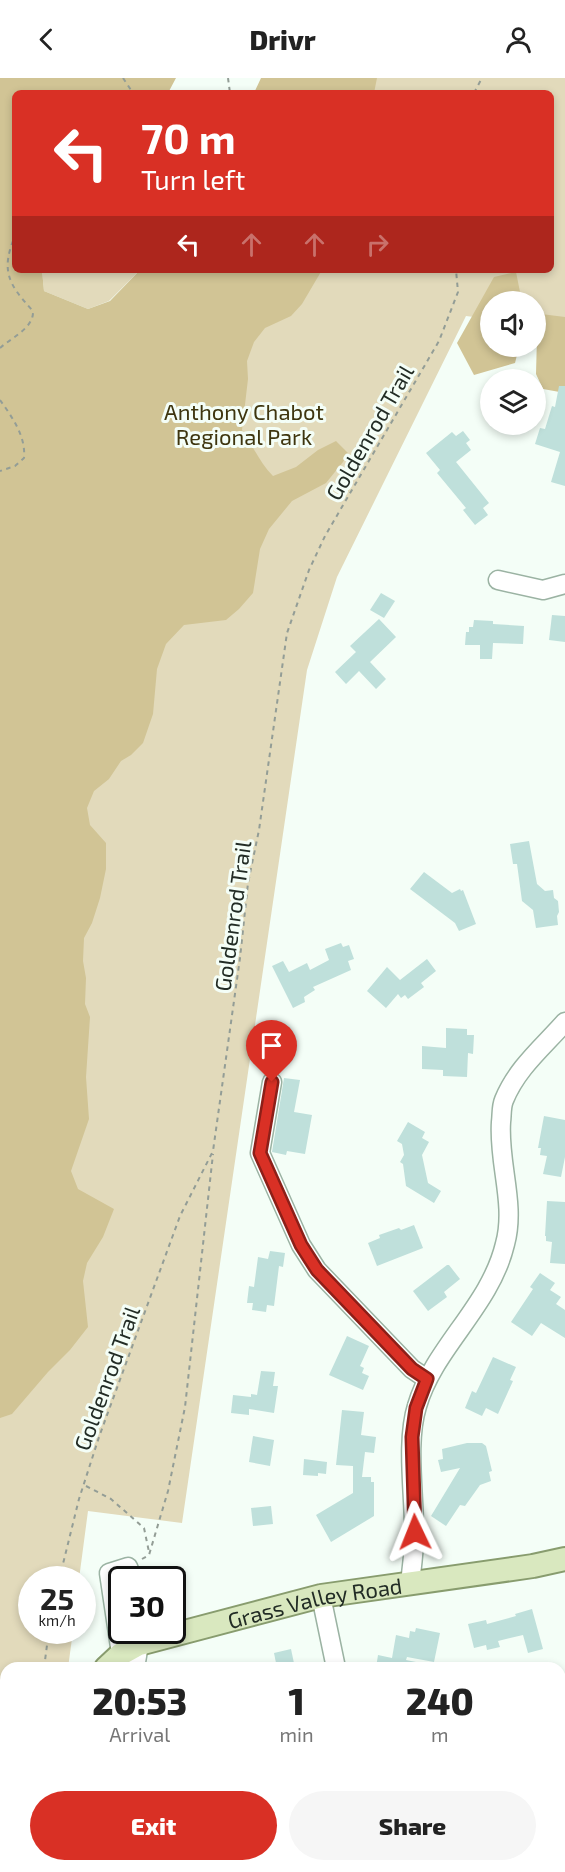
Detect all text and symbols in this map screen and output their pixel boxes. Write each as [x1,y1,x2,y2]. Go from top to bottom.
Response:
icon: back [30,23,63,56]
text: Drivr [249,23,316,55]
icon: person [502,23,535,56]
text: 70 m [141,112,236,162]
icon: left [42,114,120,192]
text: Turn left [141,163,245,195]
icon: left [172,228,205,261]
icon: ahead [235,228,268,261]
icon: ahead [298,228,331,261]
icon: right [361,228,394,261]
map controls [480,291,546,435]
button: sound [480,291,546,357]
street label: Goldenrod Trail [320,359,418,504]
button: layers [480,369,546,435]
park label: Anthony Chabot Regional Park [164,398,324,449]
street label: Goldenrod Trail [209,839,255,993]
pin [246,1020,297,1082]
icon: arrive [255,1029,288,1062]
street label: Goldenrod Trail [68,1302,144,1454]
position arrow [383,1500,447,1564]
speed limit sign: 30 [108,1566,186,1644]
street label: Grass Valley Road [225,1572,404,1633]
text: 25 [40,1580,74,1616]
text: km/h [38,1611,76,1629]
text: 20:53 [92,1679,187,1722]
text: 1 [288,1679,305,1722]
text: 240 [406,1679,474,1722]
text: Arrival [109,1722,170,1746]
text: min [279,1722,314,1746]
text: m [431,1722,449,1746]
button: Exit [30,1791,277,1860]
button: Share [289,1791,536,1860]

